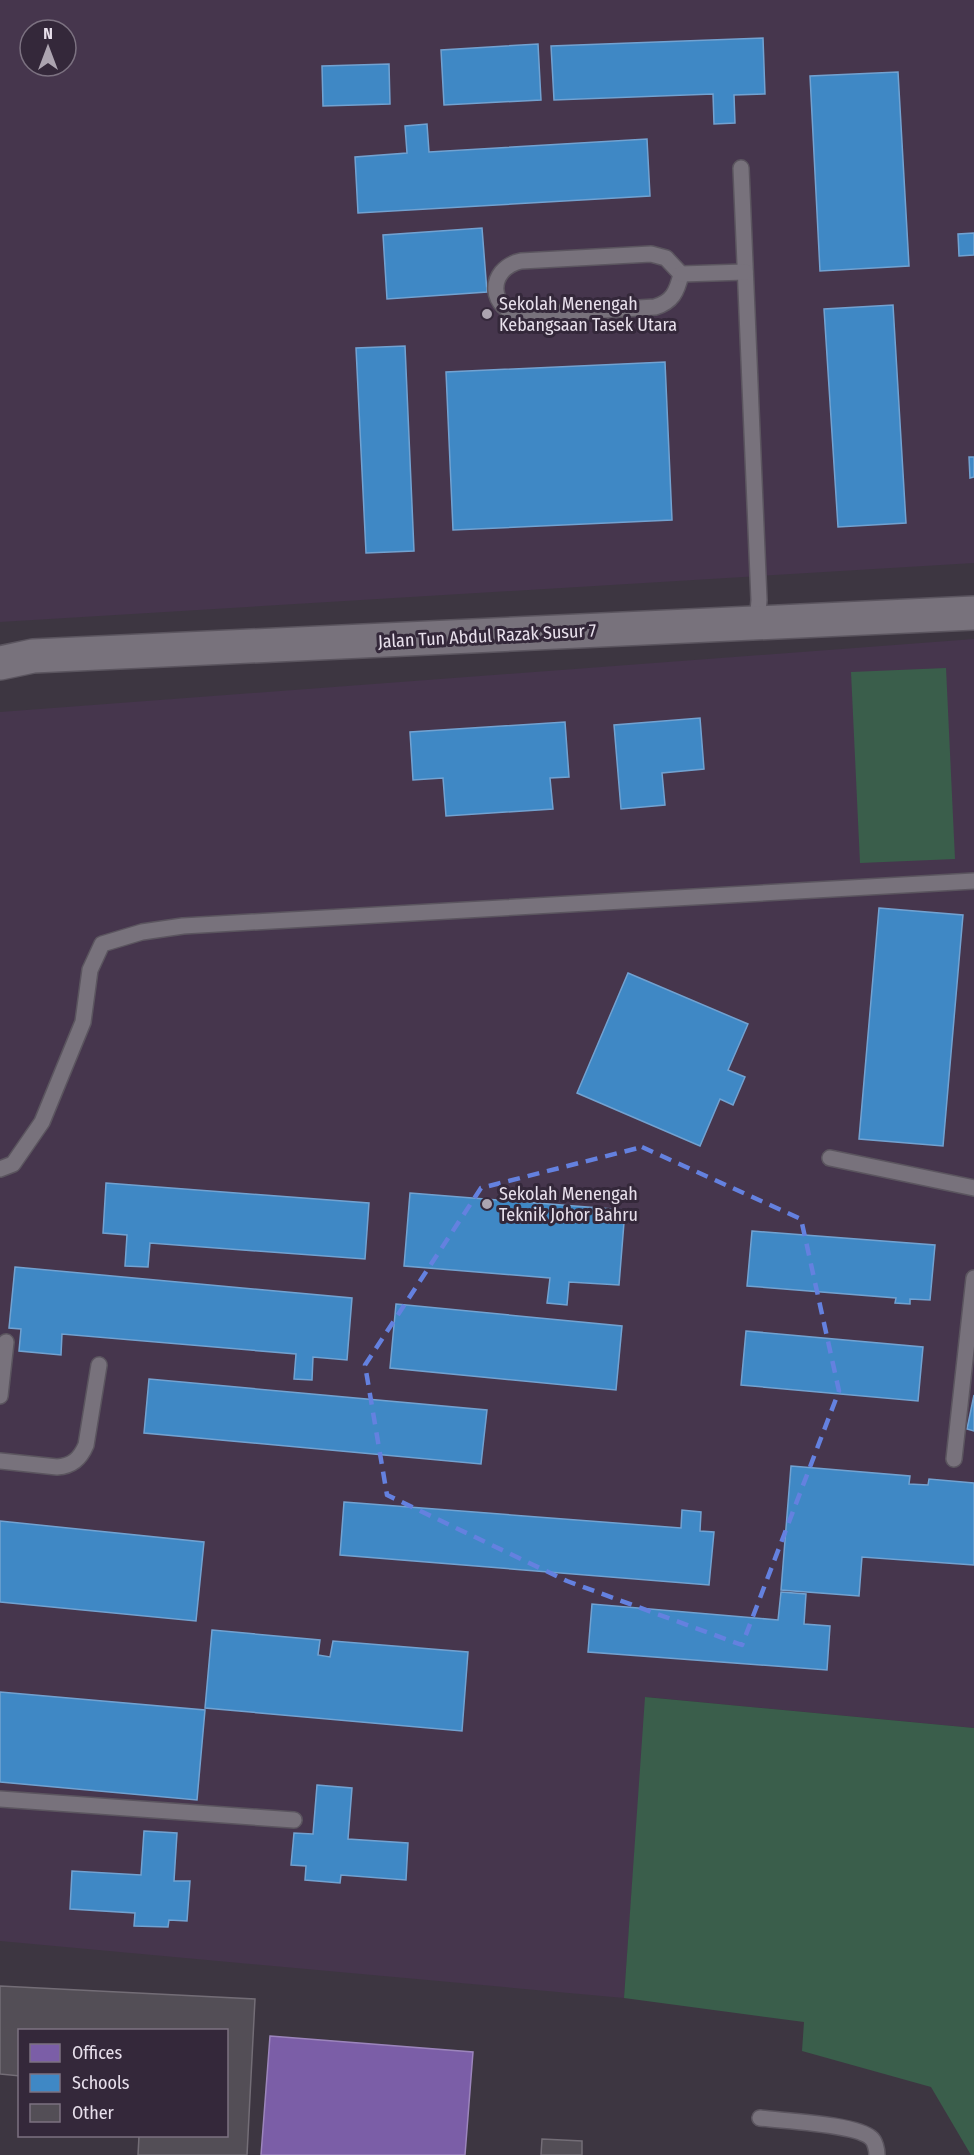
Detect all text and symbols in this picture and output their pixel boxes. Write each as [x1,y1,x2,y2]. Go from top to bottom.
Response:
north arrow [18,18,78,78]
text: N [43,24,53,43]
place label: Sekolah Menengah Kebangsaan Tasek Utara [499,293,677,336]
marker: Sekolah Menengah Kebangsaan Tasek Utara [480,307,494,321]
street label: Jalan Tun Abdul Razak Susur 7 [377,619,597,653]
place label: Sekolah Menengah Teknik Johor Bahru [499,1183,638,1226]
marker: Sekolah Menengah Teknik Johor Bahru [480,1197,494,1211]
legend [18,2029,228,2137]
text: Offices [72,2042,122,2064]
text: Schools [72,2072,130,2094]
text: Other [72,2102,115,2124]

